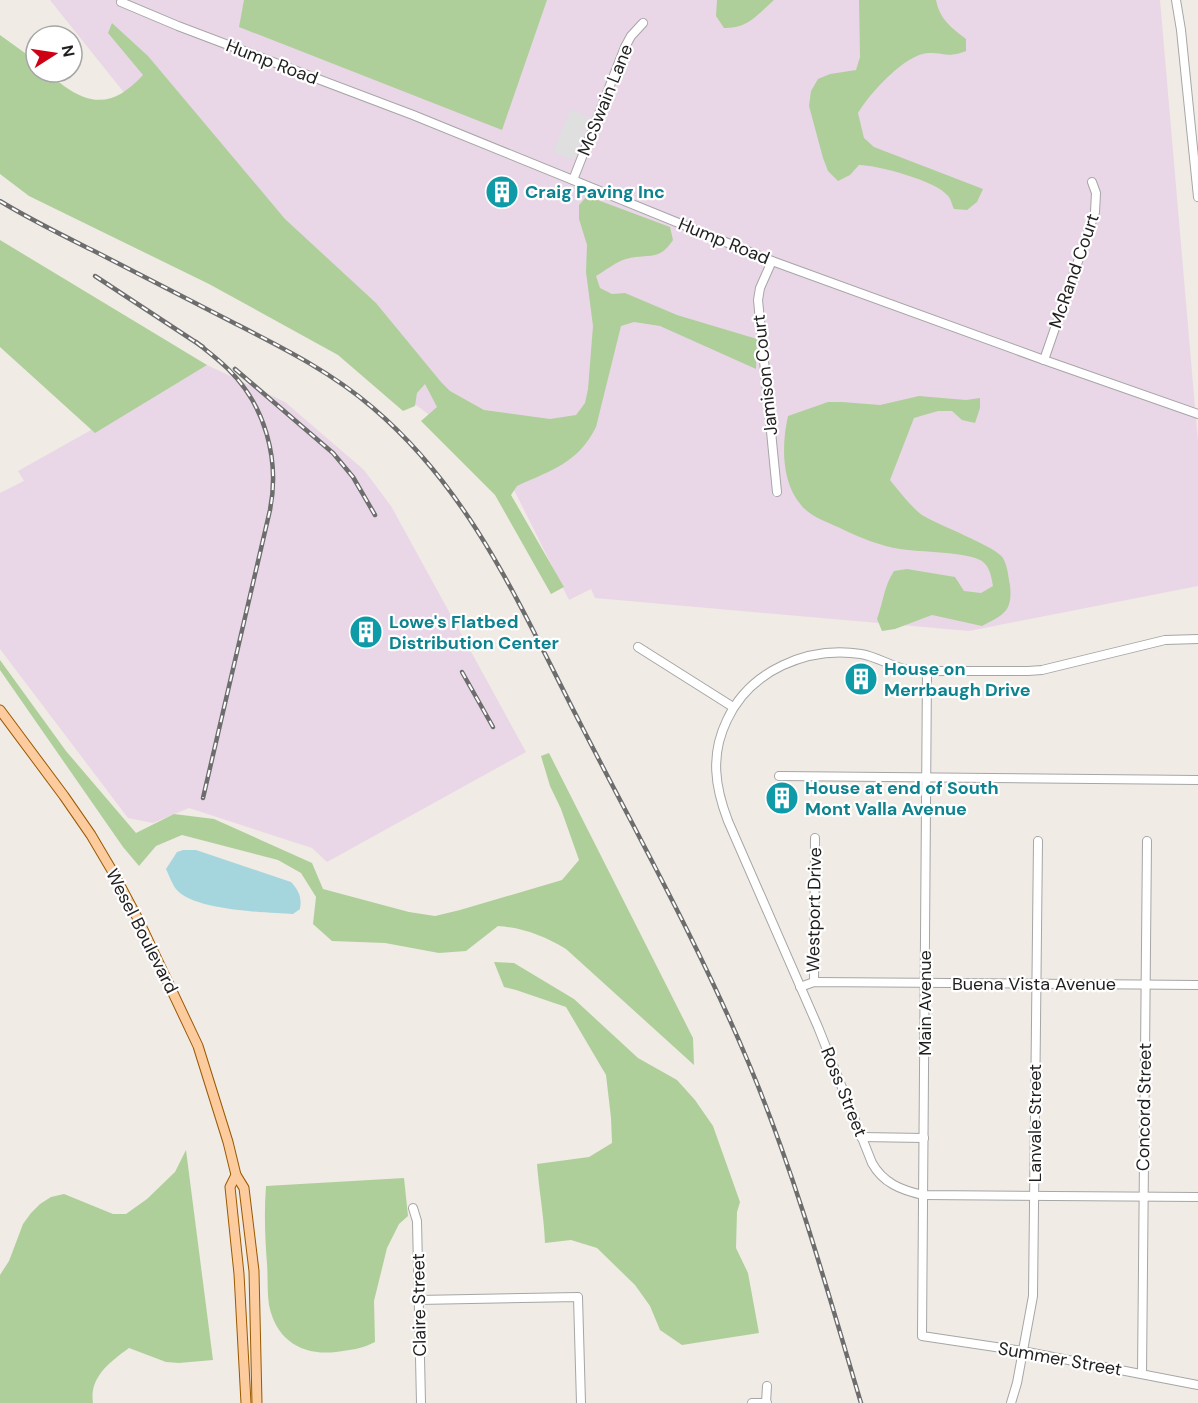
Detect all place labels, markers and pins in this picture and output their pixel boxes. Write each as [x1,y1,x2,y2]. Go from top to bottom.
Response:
building icon: Craig Paving Inc [484,174,520,210]
place label: Craig Paving Inc [525,180,665,204]
place label: Lowe's Flatbed Distribution Center [389,610,559,655]
building icon: Lowe's Flatbed Distribution Center [348,614,384,650]
place label: House on Merrbaugh Drive [884,657,1031,702]
building icon: House on Merrbaugh Drive [843,661,879,697]
place label: House at end of South Mont Valla Avenue [805,776,999,821]
building icon: House at end of South Mont Valla Avenue [764,780,800,816]

